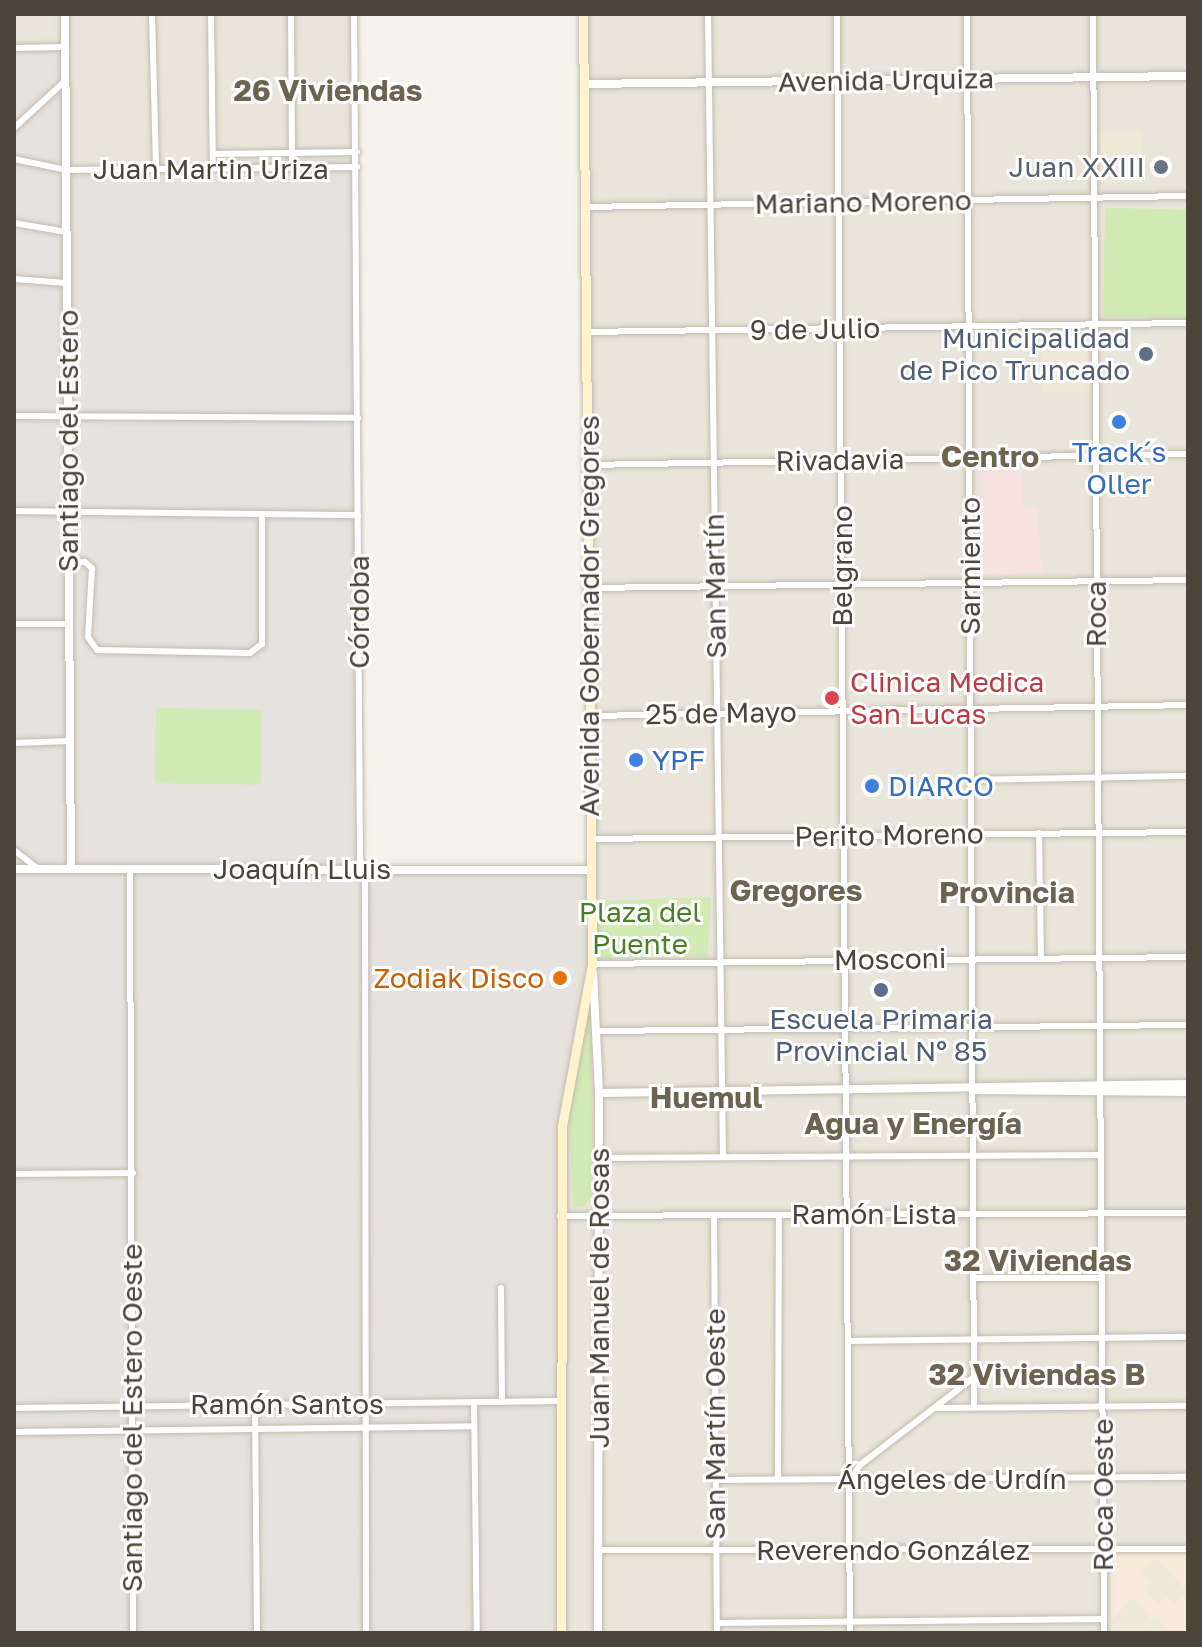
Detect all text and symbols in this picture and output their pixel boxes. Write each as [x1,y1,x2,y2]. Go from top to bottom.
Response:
street label: Avenida Urquiza [778,61,994,99]
district label: 26 Viviendas [233,72,423,108]
place label: Juan XXIII [1009,150,1145,184]
street label: Juan Martin Uriza [93,152,329,186]
marker: Juan XXIII [1152,158,1170,176]
street label: Mariano Moreno [754,183,972,221]
street label: Santiago del Estero [51,310,85,572]
street label: 9 de Julio [750,311,880,347]
place label: Municipalidad de Pico Truncado [900,321,1130,387]
marker: Municipalidad de Pico Truncado [1137,345,1155,363]
marker: Track´s Oller [1110,413,1128,431]
street label: Avenida Gobernador Gregores [572,415,606,817]
place label: Track´s Oller [1072,435,1166,501]
district label: Centro [941,438,1039,474]
street label: Rivadavia [775,442,905,478]
street label: Sarmiento [953,497,987,635]
street label: Belgrano [825,505,859,627]
street label: San Martín [697,513,733,659]
street label: Córdoba [342,555,376,669]
street label: Roca [1079,581,1113,647]
place label: Clinica Medica San Lucas [850,665,1044,731]
marker: Clinica Medica San Lucas [821,687,843,709]
street label: 25 de Mayo [645,695,797,731]
place label: YPF [652,743,705,777]
marker: YPF [627,751,645,769]
place label: DIARCO [888,769,994,803]
marker: DIARCO [863,777,881,795]
street label: Perito Moreno [794,817,984,853]
street label: Joaquín Lluis [213,852,391,886]
district label: Gregores [729,872,863,908]
district label: Provincia [939,874,1075,910]
park label: Plaza del Puente [579,895,701,961]
street label: Mosconi [833,941,947,977]
place label: Zodiak Disco [374,961,544,995]
marker: Zodiak Disco [551,969,569,987]
marker: Escuela Primaria Provincial Nº 85 [872,981,890,999]
place label: Escuela Primaria Provincial Nº 85 [769,1002,993,1068]
district label: Huemul [650,1079,762,1115]
district label: Agua y Energía [804,1105,1022,1141]
street label: Juan Manuel de Rosas [582,1148,616,1448]
street label: Ramón Lista [791,1197,957,1231]
district label: 32 Viviendas [944,1242,1132,1278]
street label: Santiago del Estero Oeste [115,1244,149,1592]
street label: San Martín Oeste [698,1308,732,1540]
district label: 32 Viviendas B [929,1356,1145,1392]
street label: Ramón Santos [190,1387,384,1421]
street label: Roca Oeste [1086,1419,1120,1571]
street label: Ángeles de Urdín [837,1462,1067,1496]
street label: Reverendo González [756,1533,1030,1567]

